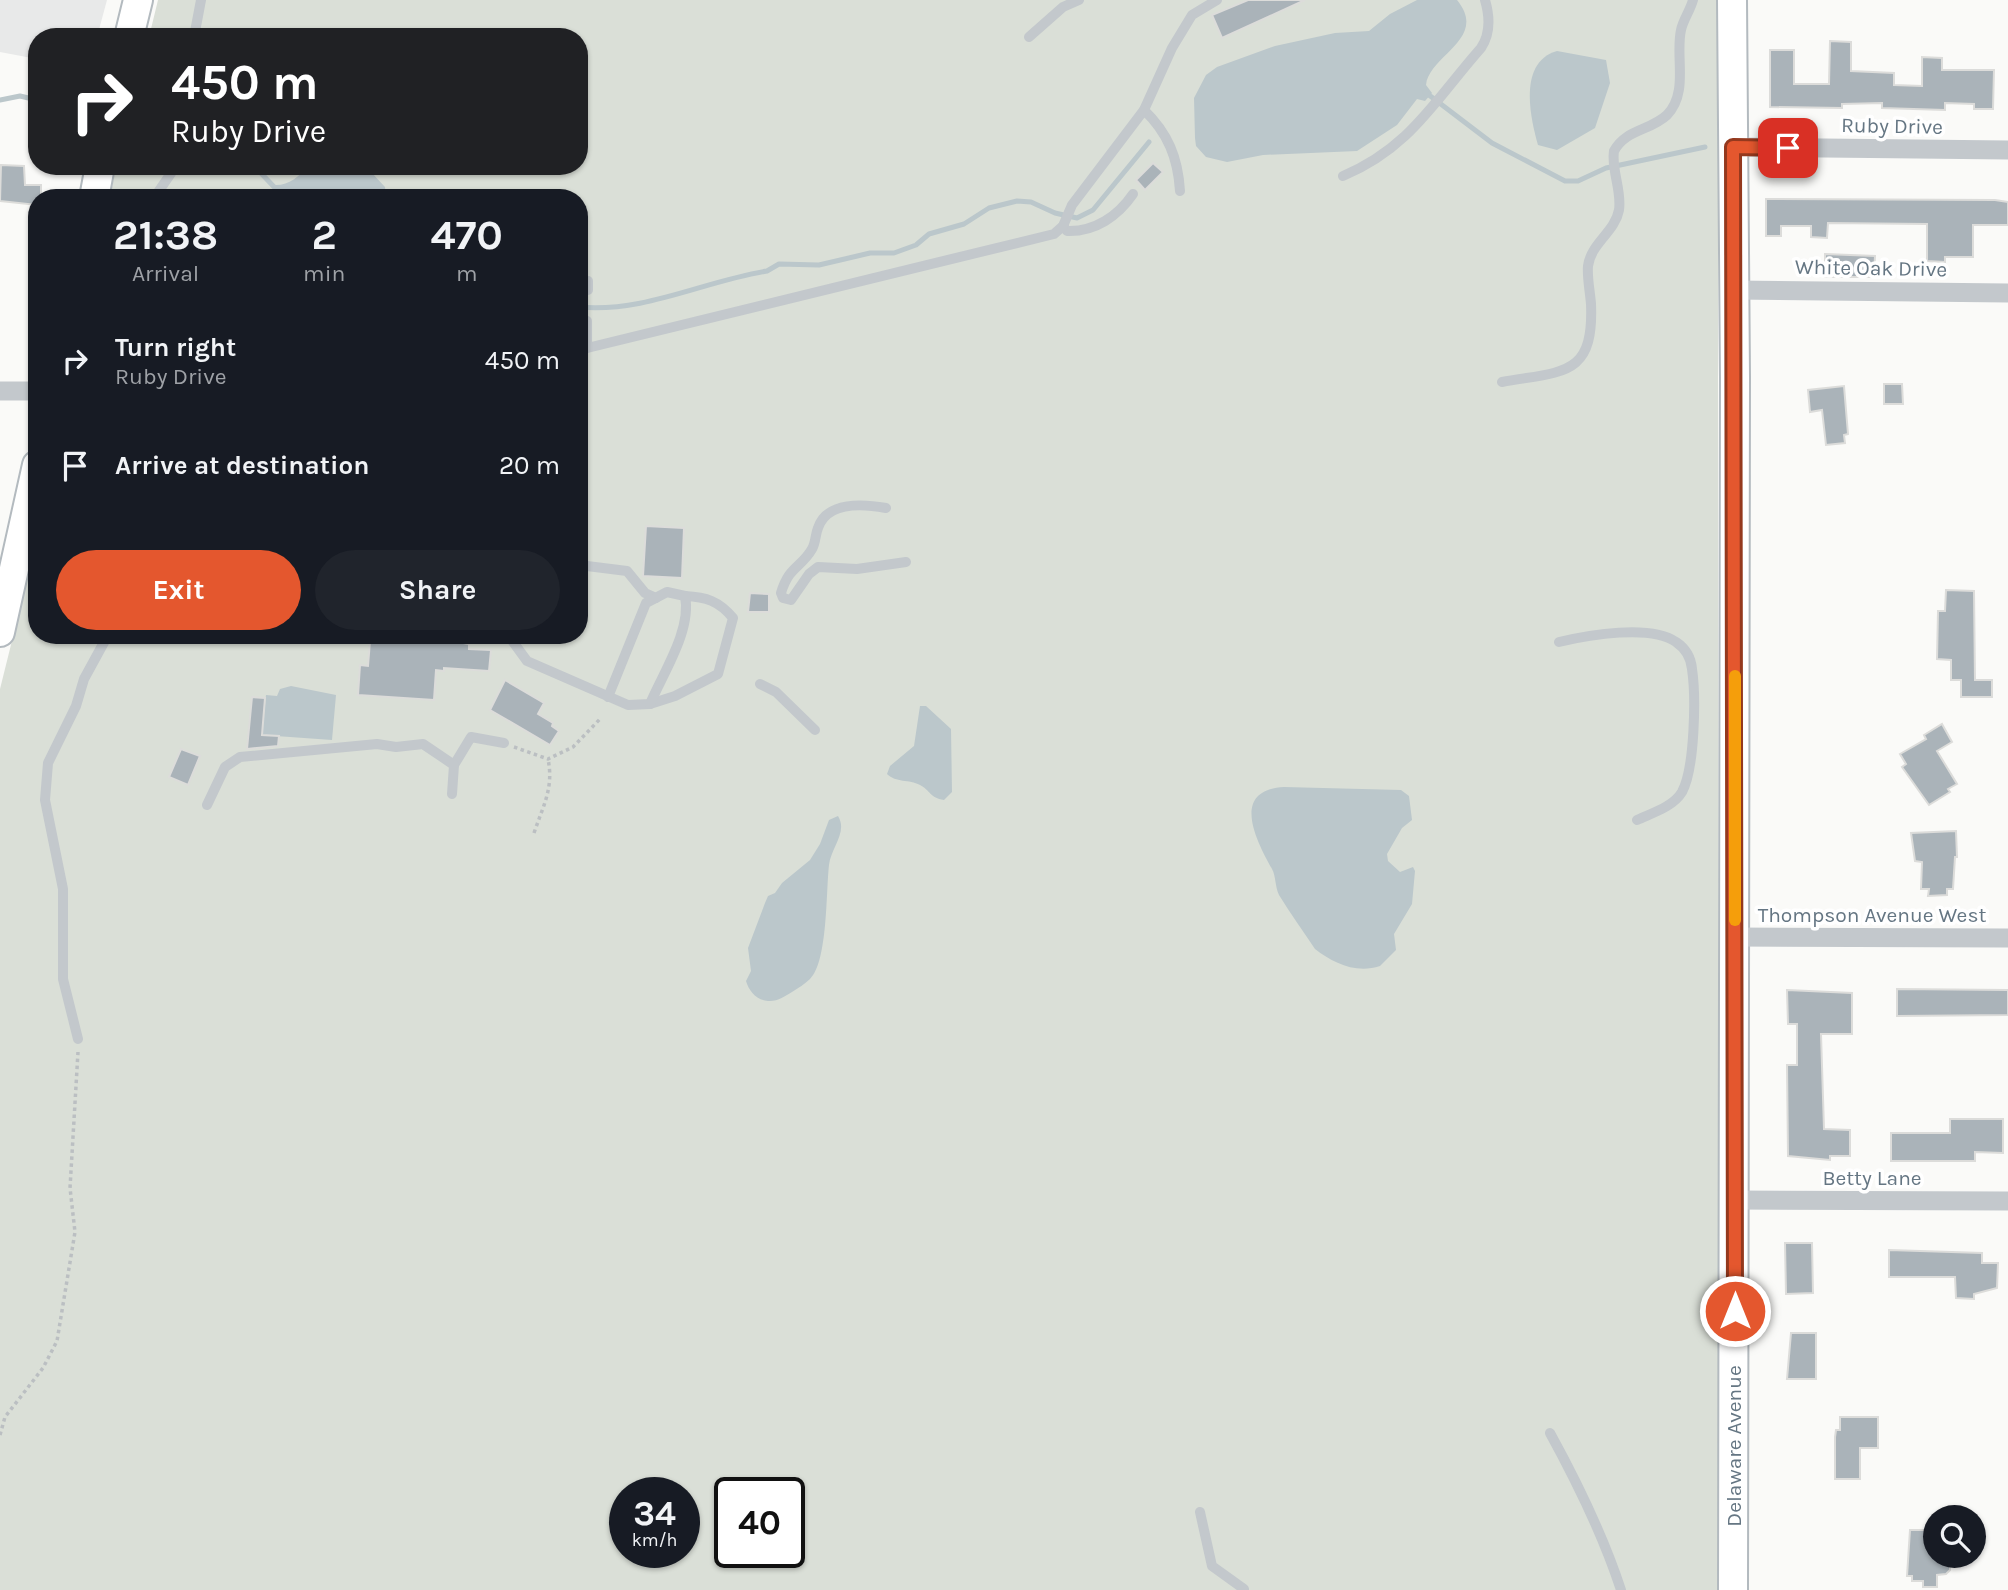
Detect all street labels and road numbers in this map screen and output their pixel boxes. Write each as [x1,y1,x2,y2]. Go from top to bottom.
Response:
street label: Ruby Drive [1841,113,1943,139]
street label: White Oak Drive [1795,255,1947,281]
street label: Thompson Avenue West [1758,903,1986,927]
street label: Betty Lane [1822,1166,1922,1190]
street label: Delaware Avenue [1722,1365,1746,1527]

